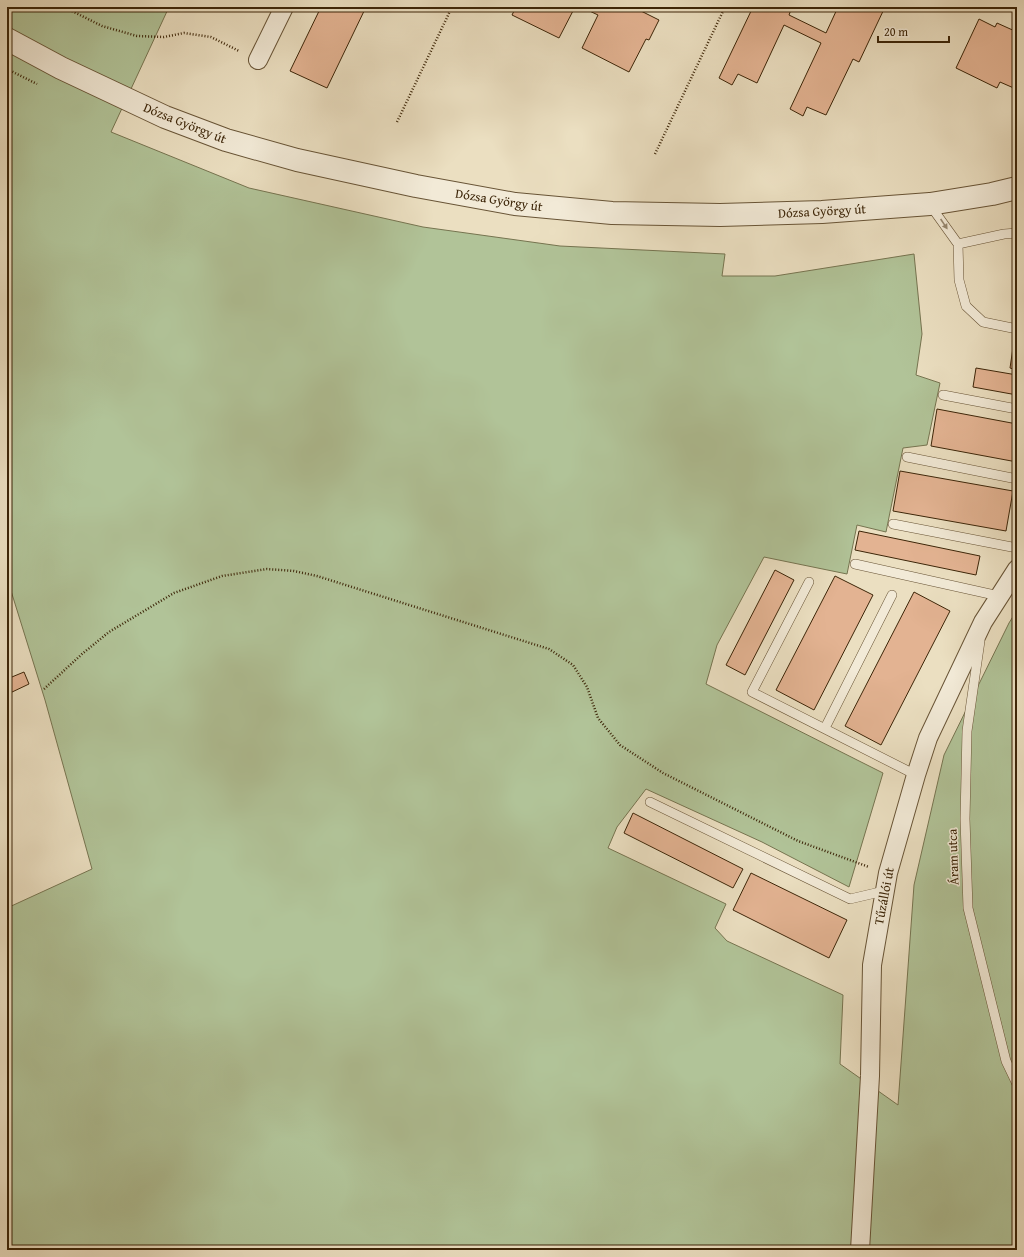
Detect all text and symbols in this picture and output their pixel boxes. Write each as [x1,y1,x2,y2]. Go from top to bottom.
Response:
scale bar [878,18,949,44]
text: 20 m [884,23,908,40]
street label: Dózsa György út [141,98,230,148]
street label: Dózsa György út [454,184,544,216]
street label: Dózsa György út [778,199,867,223]
one-way arrow [940,219,948,229]
street label: Áram utca [942,828,963,885]
street label: Tűzállói út [869,865,899,926]

